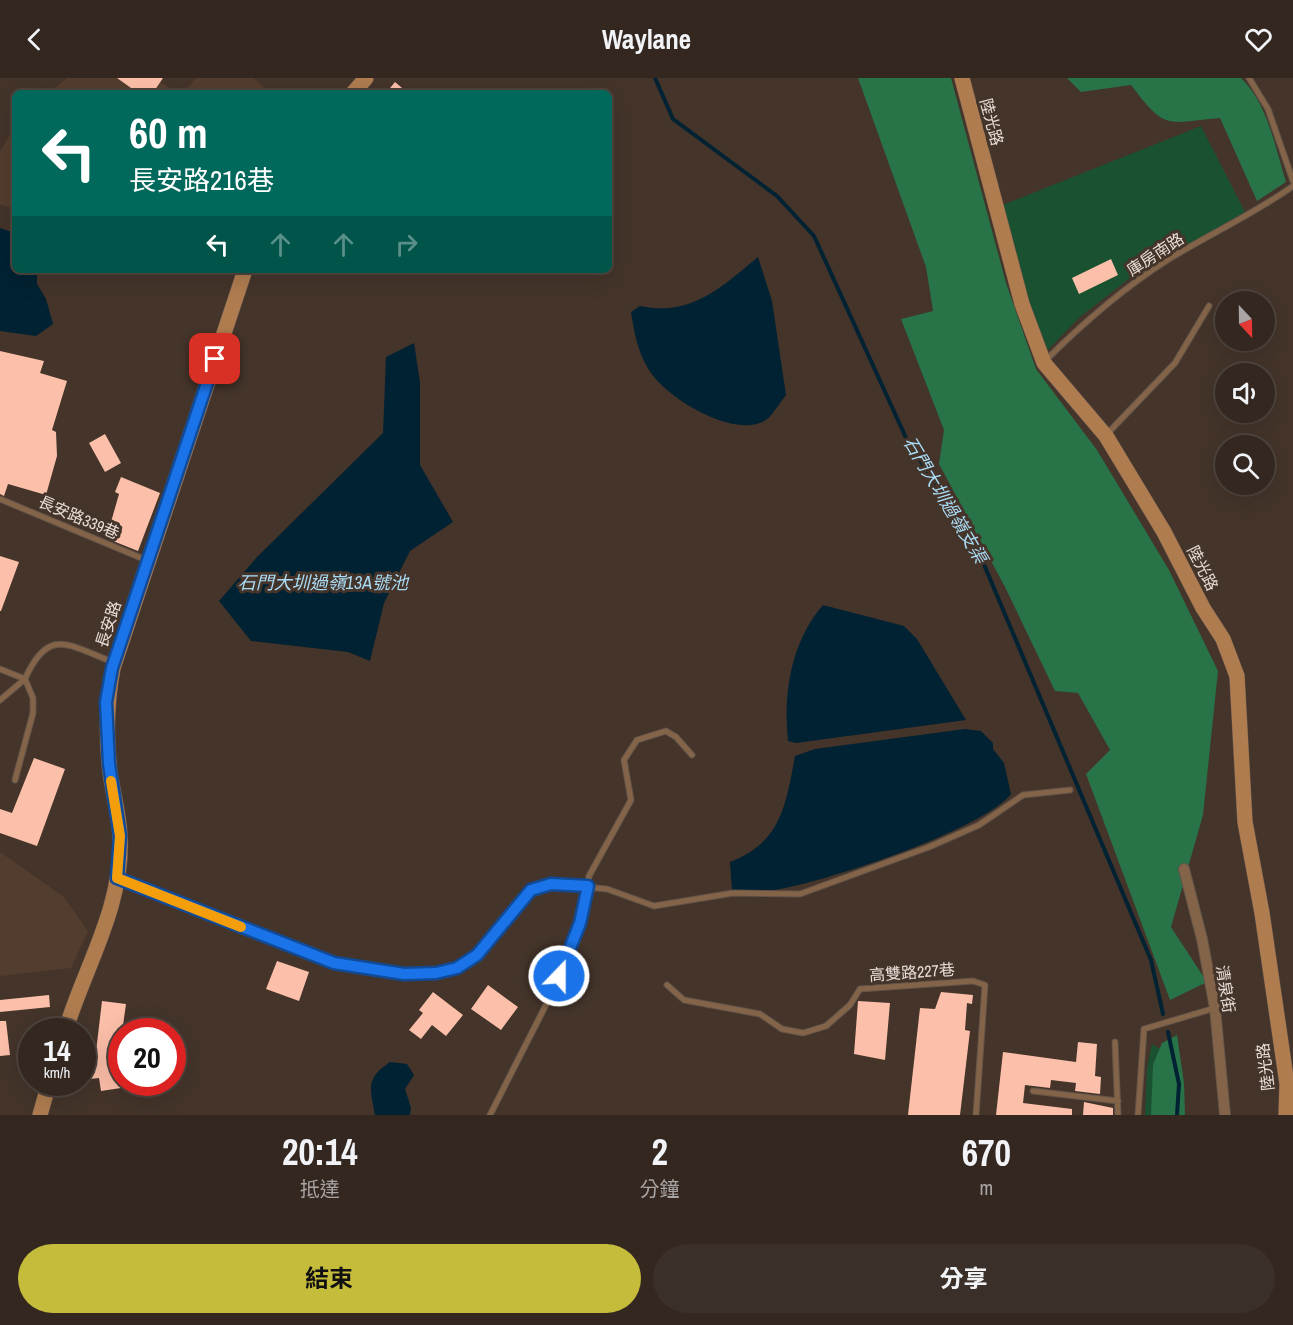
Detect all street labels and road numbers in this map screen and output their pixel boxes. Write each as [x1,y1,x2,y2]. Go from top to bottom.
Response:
street label: 陸光路 [975,96,1009,148]
street label: 庫房南路 [1122,227,1188,281]
street label: 長安路339巷 [35,490,123,544]
street label: 陸光路 [1182,542,1224,594]
street label: 長安路 [90,598,126,650]
street label: 高雙路227巷 [868,958,956,986]
street label: 清泉街 [1211,964,1241,1014]
street label: 陸光路 [1251,1042,1279,1092]

